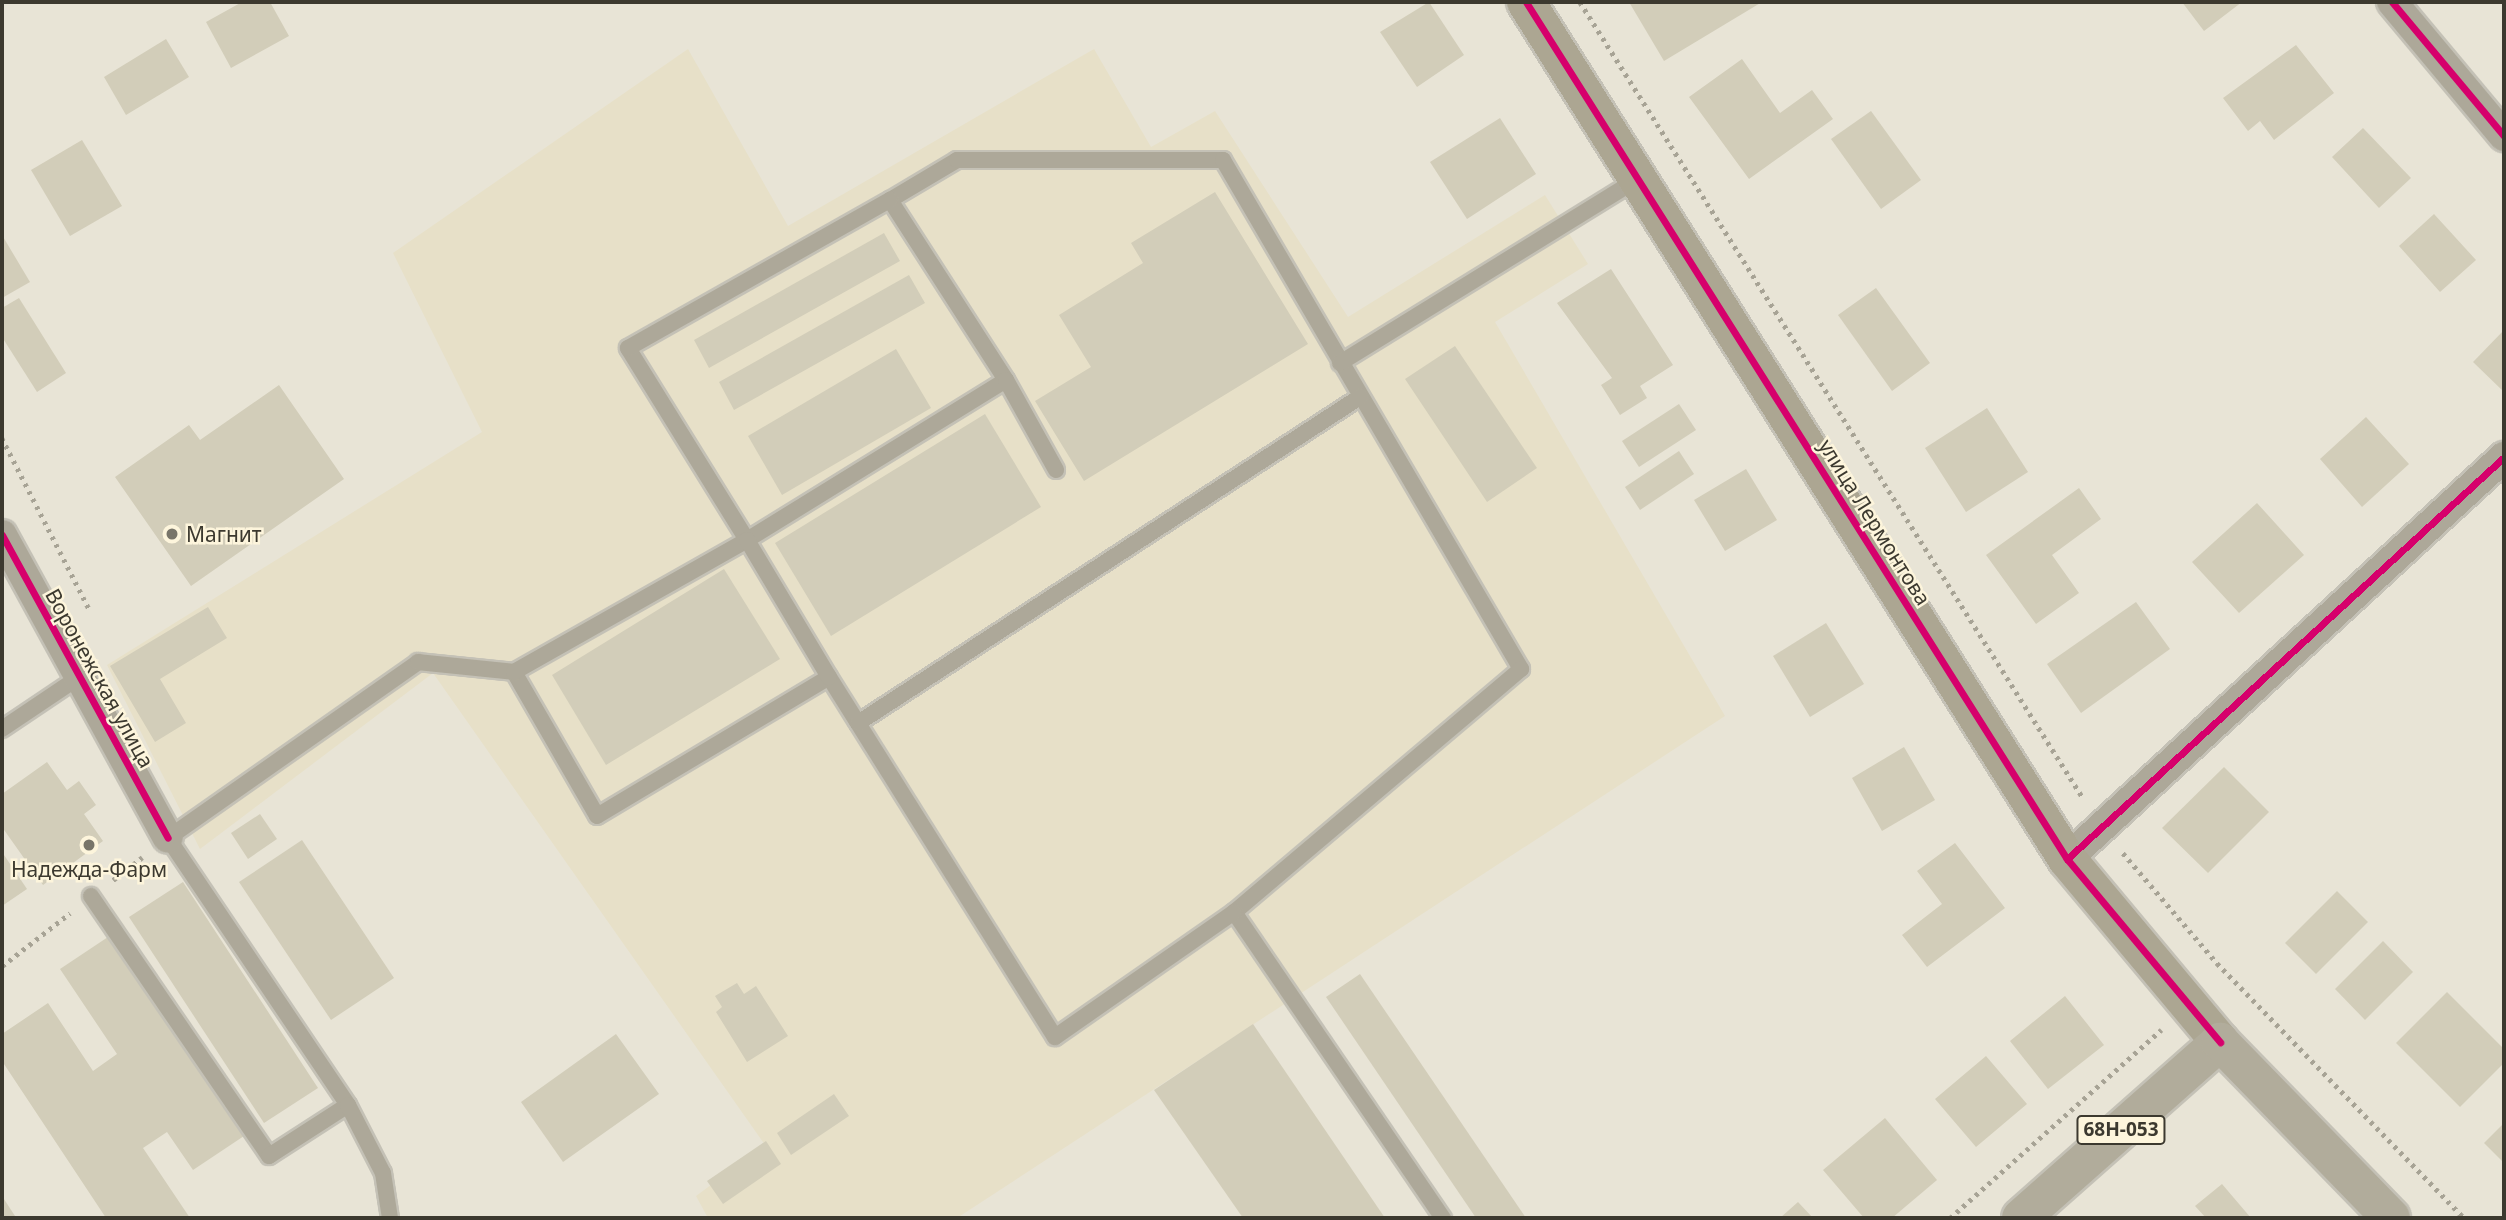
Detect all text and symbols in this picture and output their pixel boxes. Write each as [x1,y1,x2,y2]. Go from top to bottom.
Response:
street label: улица Лермонтова [1814,434,1936,610]
place label: Магнит [186,521,262,547]
marker: Магнит [164,526,180,542]
street label: Воронежская улица [40,584,160,772]
marker: Надежда-Фарм [81,837,97,853]
place label: Надежда-Фарм [11,856,167,882]
road number: 68Н-053 [2076,1114,2166,1146]

